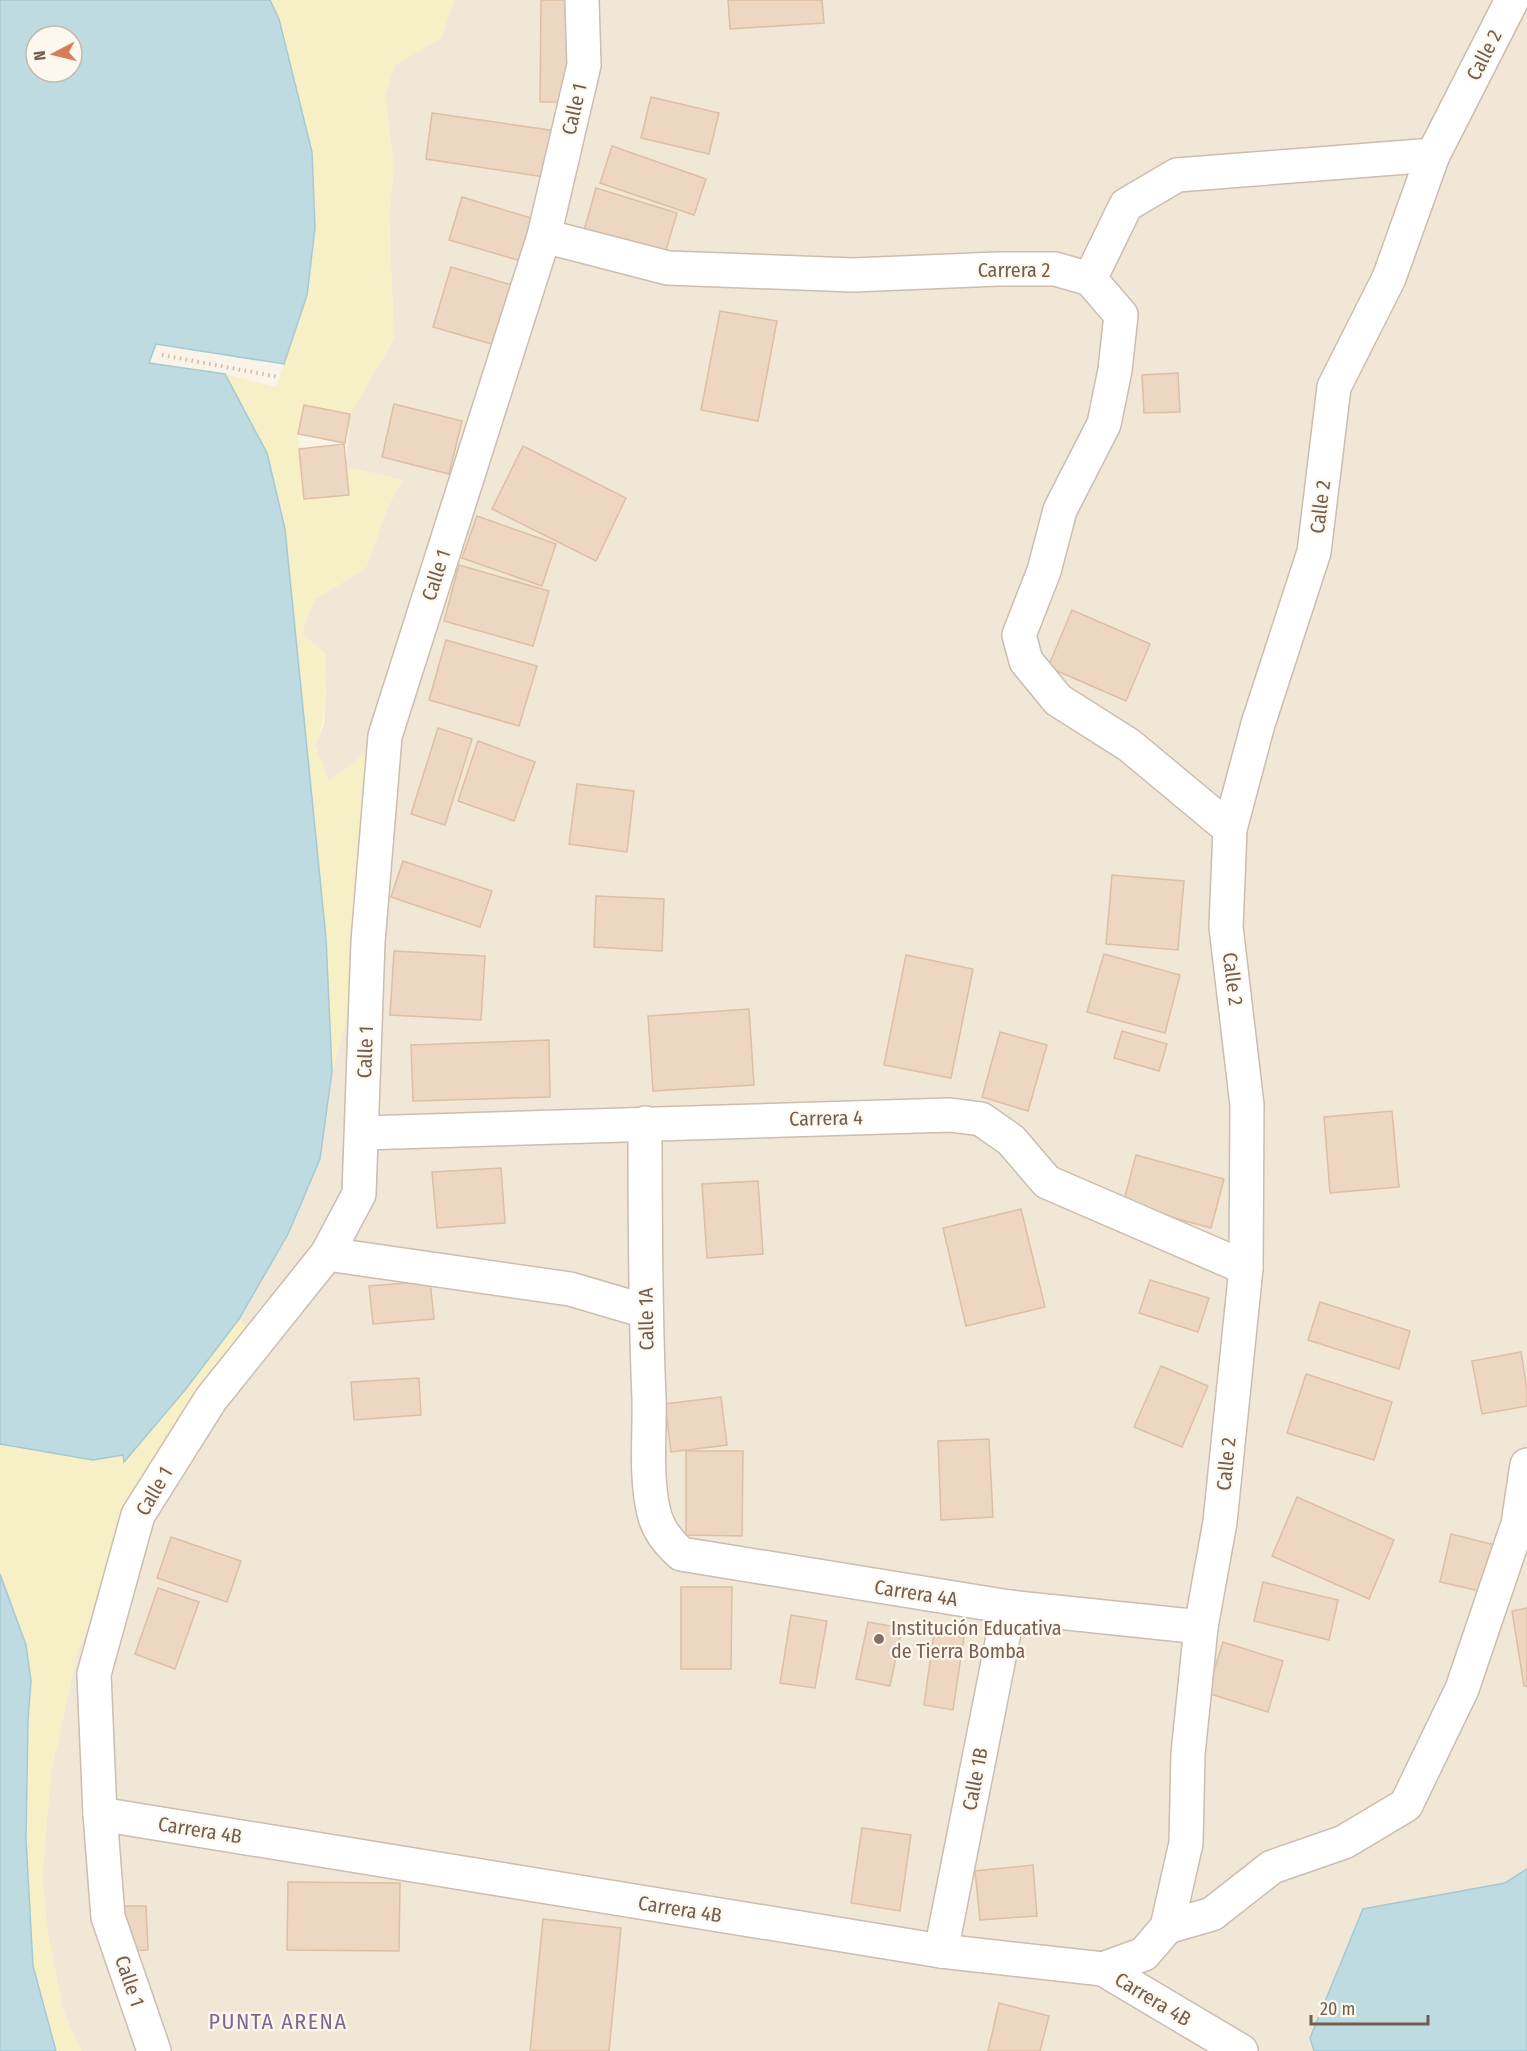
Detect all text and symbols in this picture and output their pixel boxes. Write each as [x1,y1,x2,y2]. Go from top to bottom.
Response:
north arrow [24,24,84,84]
street label: Calle 2 [1461,26,1507,84]
text: N [30,50,50,62]
street label: Calle 1 [556,81,592,137]
street label: Carrera 2 [978,258,1051,282]
street label: Calle 2 [1305,479,1335,535]
street label: Calle 1 [416,546,456,604]
street label: Calle 2 [1218,951,1248,1007]
street label: Calle 1 [352,1025,378,1079]
street label: Carrera 4 [789,1105,863,1131]
street label: Calle 1A [633,1287,659,1351]
street label: Calle 2 [1211,1436,1241,1492]
street label: Calle 1 [131,1462,177,1520]
street label: Carrera 4A [873,1575,960,1612]
place label: Institución Educativa de Tierra Bomba [891,1616,1062,1663]
marker: Institución Educativa de Tierra Bomba [872,1632,886,1646]
street label: Calle 1B [957,1746,993,1812]
street label: Carrera 4B [156,1812,244,1848]
street label: Carrera 4B [636,1891,724,1927]
street label: Calle 1 [110,1952,150,2010]
street label: Carrera 4B [1111,1967,1195,2031]
scale bar [1311,1988,1428,2026]
text: 20 m [1320,1998,1355,2020]
district label: PUNTA ARENA [209,2008,347,2035]

